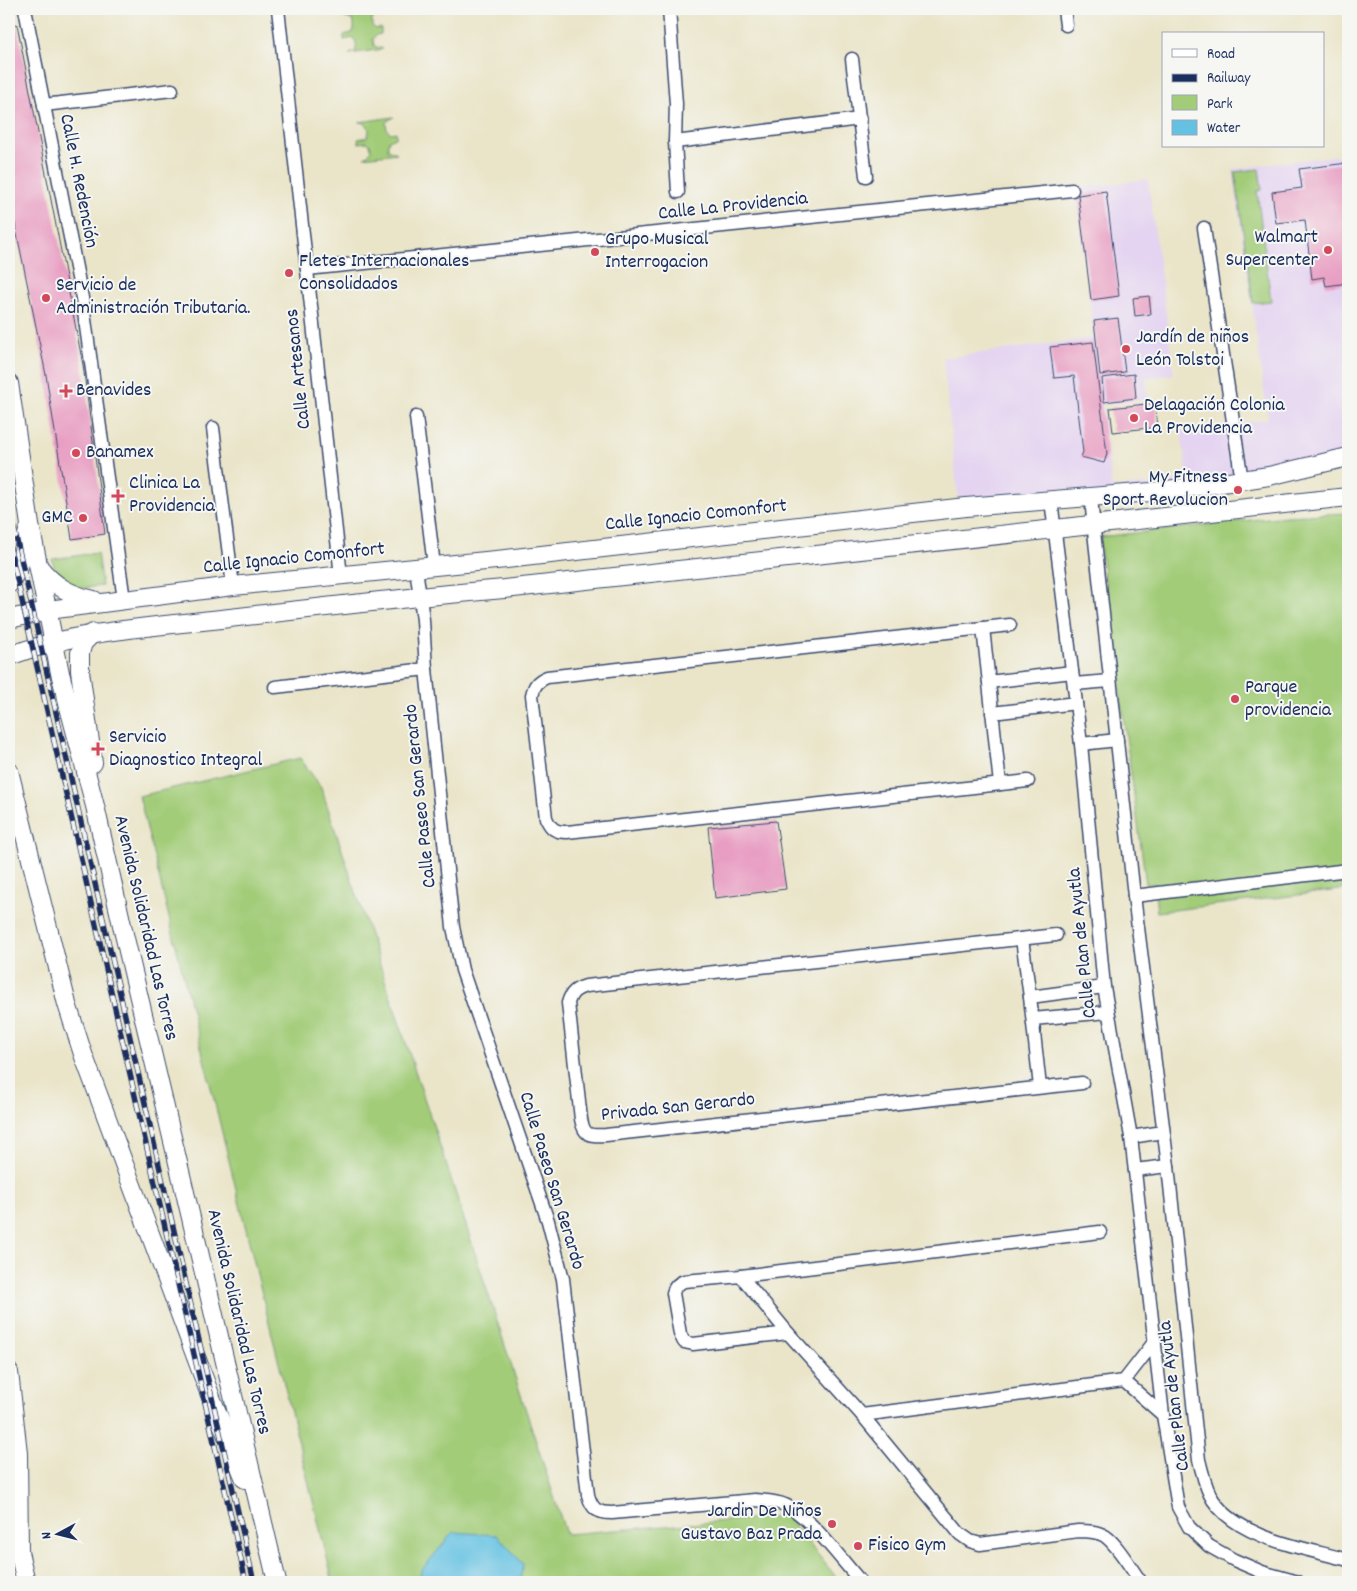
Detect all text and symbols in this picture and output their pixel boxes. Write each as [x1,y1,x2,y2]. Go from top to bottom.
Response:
legend [1162,32,1324,148]
text: Road [1207,44,1235,66]
text: Railway [1207,68,1251,90]
text: Park [1207,94,1233,116]
street label: Calle H. Redención [51,112,105,250]
text: Water [1207,118,1241,140]
street label: Calle La Providencia [657,185,810,229]
place label: Walmart Supercenter [1225,224,1319,275]
place label: Grupo Musical Interrogacion [605,226,709,277]
marker: Walmart Supercenter [1322,244,1334,256]
marker: Grupo Musical Interrogacion [589,246,601,258]
place label: Fletes Internacionales Consolidados [299,248,470,299]
marker: Fletes Internacionales Consolidados [283,267,295,279]
place label: Servicio de Administración Tributaria. [56,272,251,323]
marker: Servicio de Administración Tributaria. [40,292,52,304]
street label: Calle Artesanos [279,307,319,431]
place label: Jardín de niños León Tolstoi [1136,324,1249,375]
marker: Jardín de niños León Tolstoi [1120,343,1132,355]
place label: Benavides [76,377,152,405]
marker: Benavides [60,385,72,397]
place label: Delagación Colonia La Providencia [1144,392,1285,443]
marker: Delagación Colonia La Providencia [1128,412,1140,424]
place label: Banamex [86,439,154,467]
marker: Banamex [70,447,82,459]
place label: My Fitness Sport Revolucion [1103,464,1228,515]
place label: Clinica La Providencia [129,470,216,521]
marker: My Fitness Sport Revolucion [1232,484,1244,496]
marker: Clinica La Providencia [111,489,125,503]
street label: Calle Ignacio Comonfort [604,493,788,539]
place label: GMC [41,504,73,532]
marker: GMC [77,512,89,524]
street label: Calle Ignacio Comonfort [202,536,386,582]
place label: Parque providencia [1245,674,1332,725]
marker: Parque providencia [1229,693,1241,705]
street label: Calle Paseo San Gerardo [397,703,445,889]
place label: Servicio Diagnostico Integral [109,724,262,775]
marker: Servicio Diagnostico Integral [91,742,105,756]
street label: Avenida Solidaridad Las Torres [105,812,185,1044]
street label: Calle Plan de Ayutla [1061,866,1105,1020]
street label: Privada San Gerardo [600,1086,756,1130]
street label: Calle Paseo San Gerardo [511,1089,591,1274]
street label: Avenida Solidaridad Las Torres [198,1206,278,1438]
street label: Calle Plan de Ayutla [1152,1319,1198,1473]
place label: Jardin De Niños Gustavo Baz Prada [681,1498,823,1549]
north arrow [32,1508,82,1558]
marker: Jardin De Niños Gustavo Baz Prada [826,1518,838,1530]
text: N [37,1531,57,1540]
place label: Fisico Gym [868,1532,946,1560]
marker: Fisico Gym [852,1540,864,1552]

